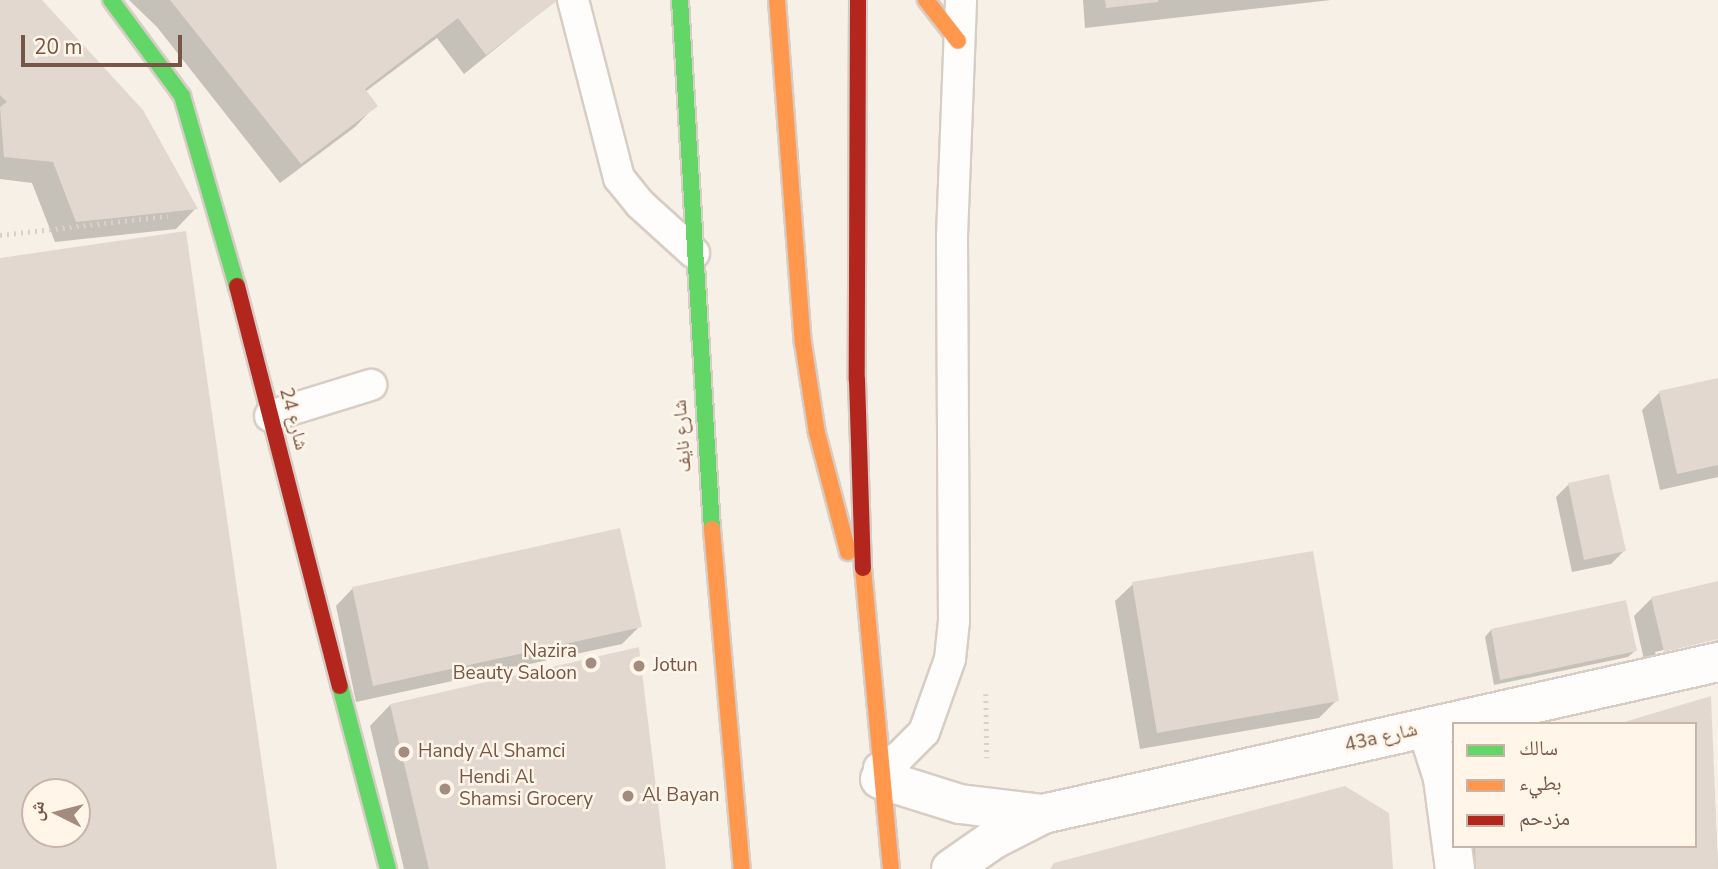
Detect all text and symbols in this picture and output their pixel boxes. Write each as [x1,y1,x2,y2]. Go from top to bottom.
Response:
scale bar [24,21,186,65]
text: 20 m [34,33,83,61]
street label: شارع 24 [274,385,312,453]
street label: شارع نايف [669,399,697,473]
place label: Nazira Beauty Saloon [453,641,577,685]
marker: Nazira Beauty Saloon [583,655,599,671]
place label: Jotun [653,655,698,677]
marker: Jotun [631,658,647,674]
street label: 43a شارع [1342,719,1420,757]
legend [1452,722,1697,848]
text: سالك [1519,734,1558,762]
place label: Handy Al Shamci [418,741,565,763]
marker: Handy Al Shamci [396,744,412,760]
place label: Hendi Al Shamsi Grocery [459,767,593,811]
text: بطيء [1519,769,1562,797]
north arrow [21,778,91,848]
marker: Hendi Al Shamsi Grocery [437,781,453,797]
place label: Al Bayan [642,785,720,807]
marker: Al Bayan [620,788,636,804]
text: ش [23,800,51,822]
text: مزدحم [1519,804,1570,832]

